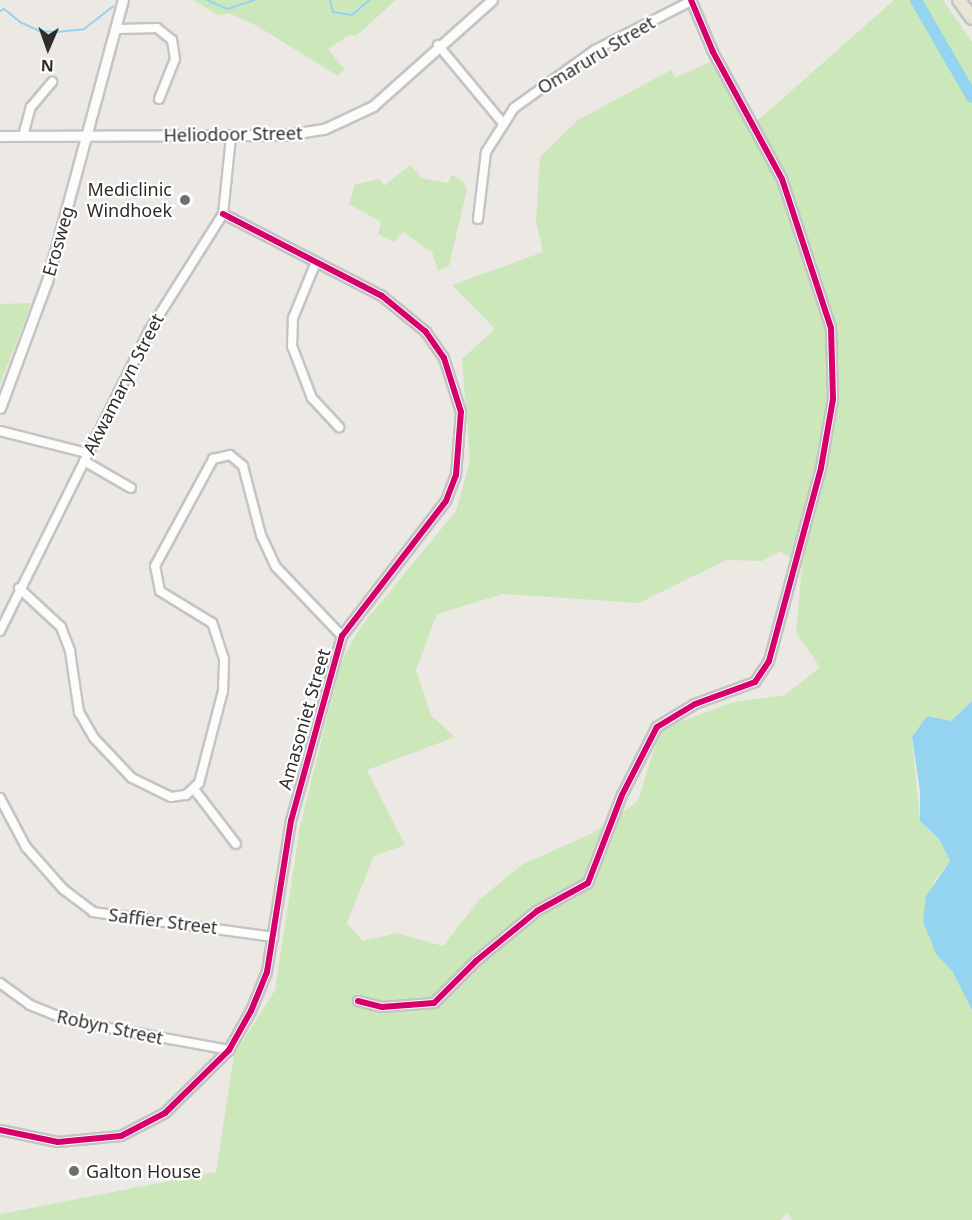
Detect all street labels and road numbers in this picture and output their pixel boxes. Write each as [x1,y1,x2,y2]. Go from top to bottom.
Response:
street label: Omaruru Street [533,11,659,99]
street label: Heliodoor Street [163,122,303,146]
street label: Erosweg [38,203,78,279]
street label: Akwamaryn Street [78,310,168,458]
street label: Amasoniet Street [274,646,334,792]
street label: Saffier Street [107,904,219,938]
street label: Robyn Street [55,1005,165,1049]

